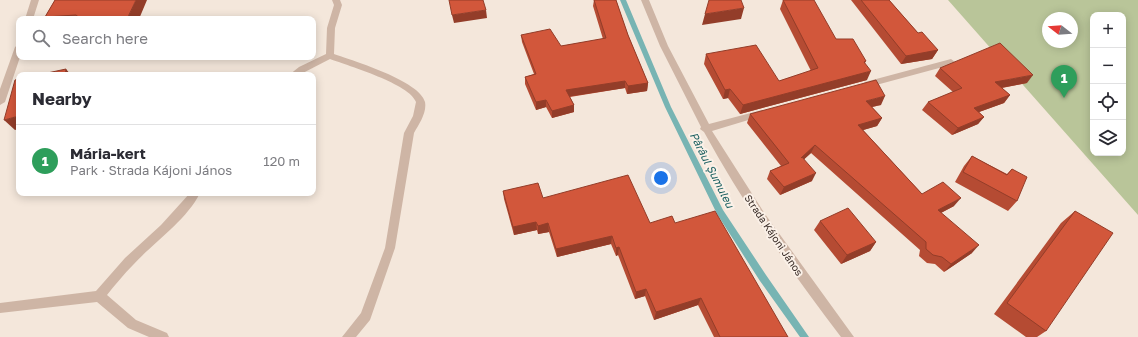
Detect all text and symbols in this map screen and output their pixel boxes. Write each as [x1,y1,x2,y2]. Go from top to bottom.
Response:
north arrow [1042,12,1078,48]
map controls [1090,12,1126,156]
button: + [1090,12,1126,48]
search box [16,16,316,60]
icon: search [30,27,52,49]
text: Search here [62,29,148,47]
button: − [1090,48,1126,84]
pin: 1 [1051,65,1077,98]
button: locate [1090,84,1126,120]
text: Nearby [32,88,92,109]
button: layers [1090,120,1126,156]
water label: Pârâul Șumuleu [687,130,738,211]
text: Mária-kert [70,144,146,162]
text: 1 [42,153,48,169]
text: 120 m [263,153,300,169]
text: Park · Strada Kájoni János [70,162,232,178]
your location [651,168,671,188]
street label: Strada Kájoni János [742,192,806,278]

